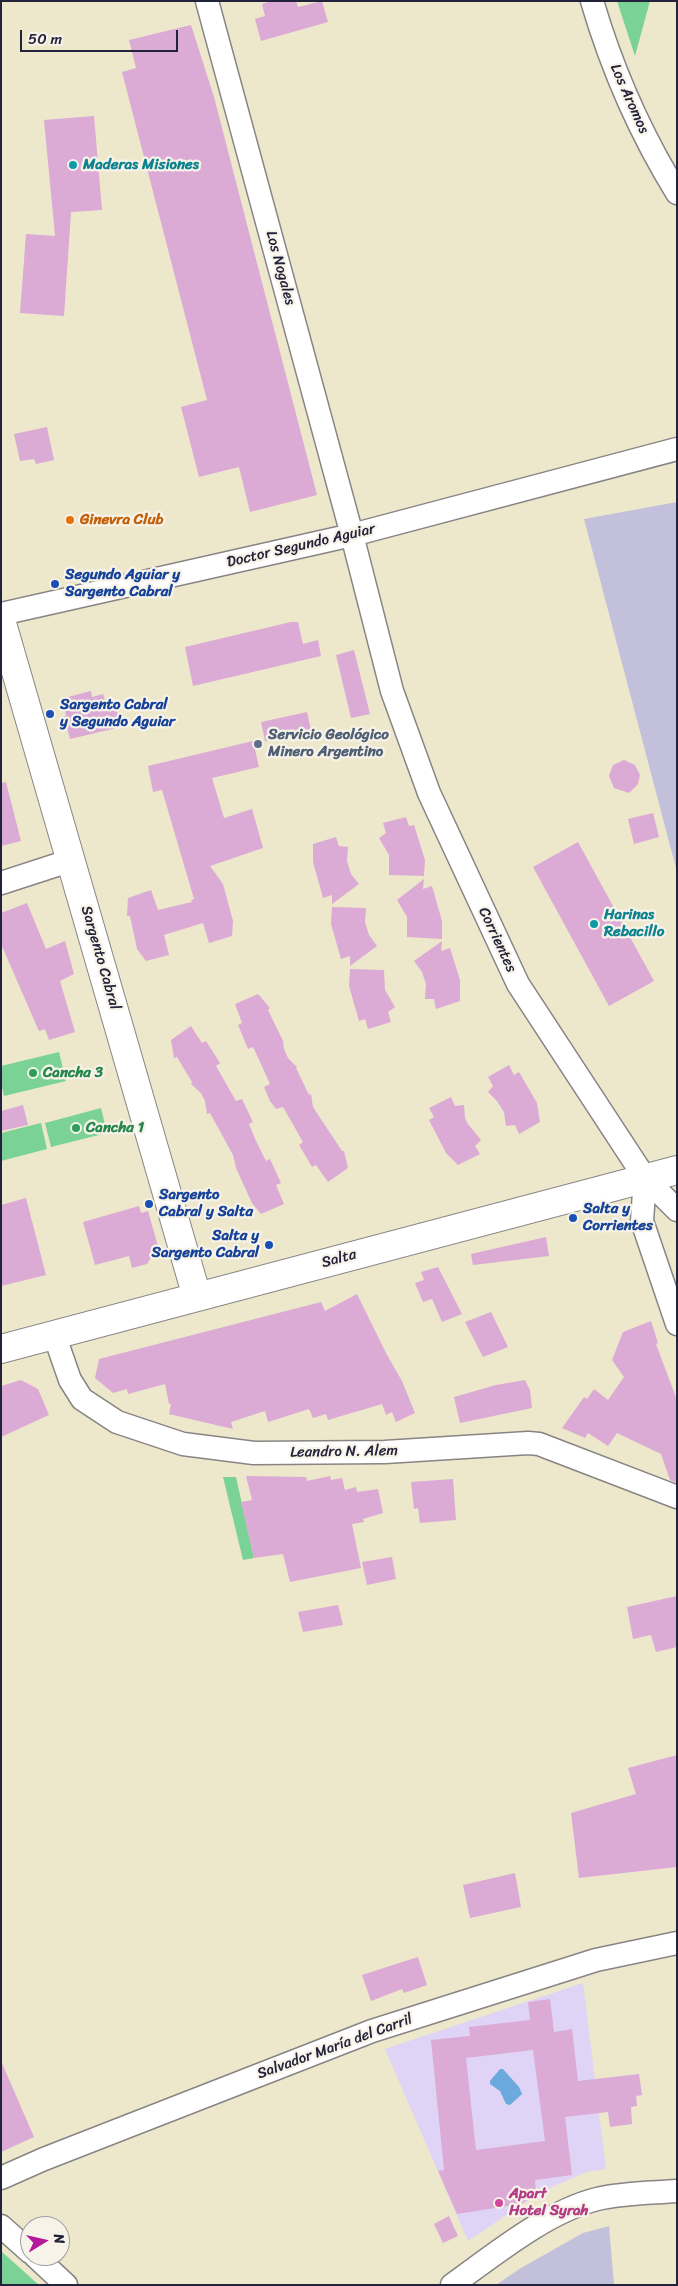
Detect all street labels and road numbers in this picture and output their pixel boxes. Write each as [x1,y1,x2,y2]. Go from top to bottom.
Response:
street label: Los Aromos [606,61,652,137]
street label: Los Nogales [261,229,299,307]
street label: Doctor Segundo Aguiar [225,520,377,572]
street label: Sargento Cabral [77,904,123,1012]
street label: Corrientes [474,904,520,976]
street label: Salta [320,1246,358,1272]
street label: Leandro N. Alem [290,1442,398,1462]
street label: Salvador María del Carril [255,2010,415,2084]

